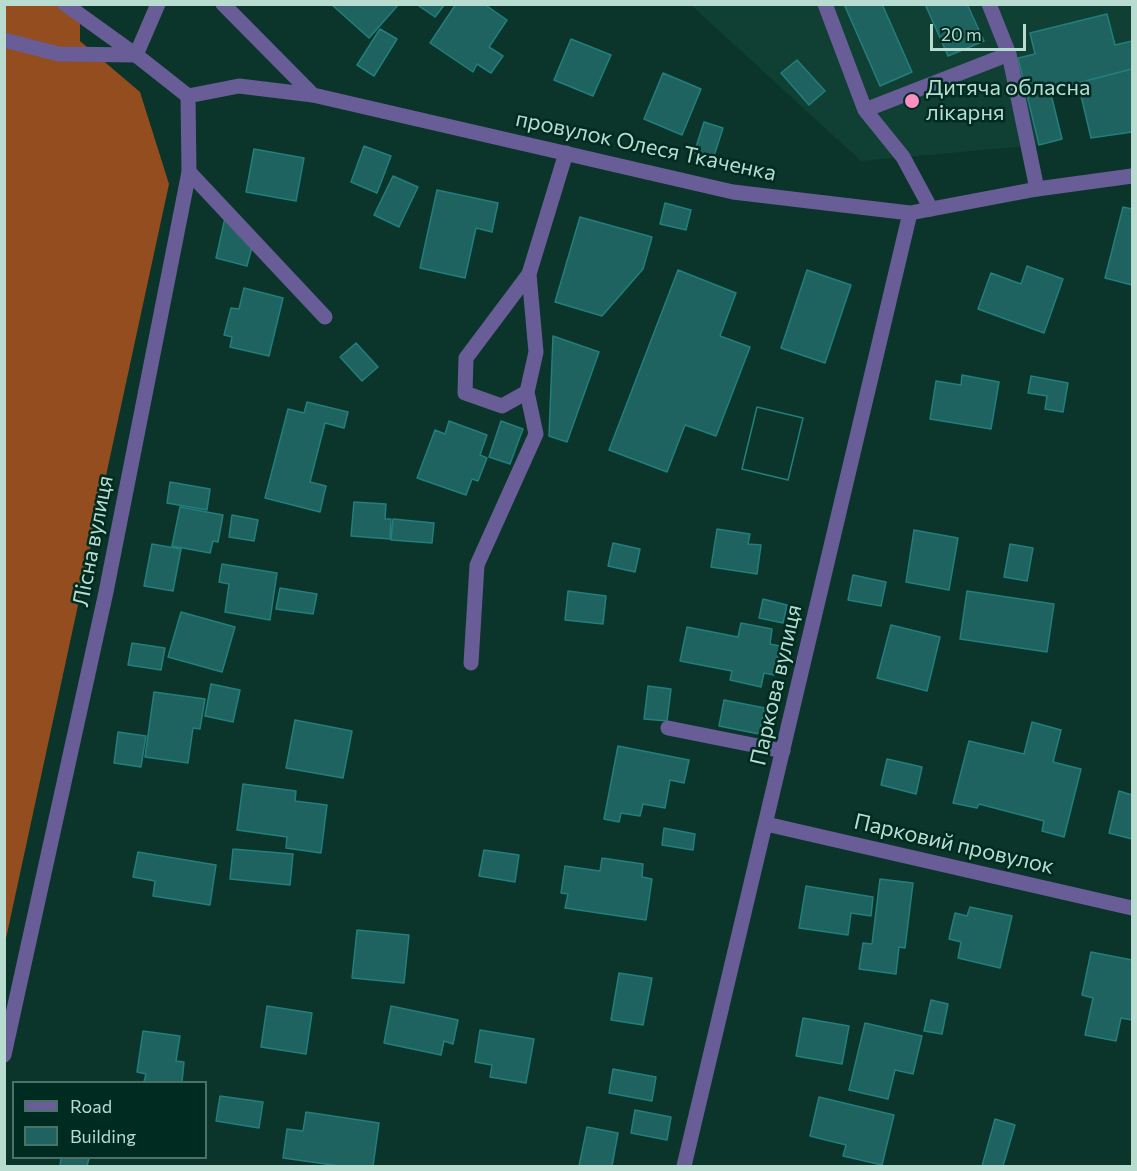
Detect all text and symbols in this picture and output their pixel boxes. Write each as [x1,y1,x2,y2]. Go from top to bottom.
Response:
scale bar [933,12,1029,50]
text: 20 m [941,23,982,45]
place label: Дитяча обласна лікарня [926,75,1090,126]
marker: Дитяча обласна лікарня [903,92,921,110]
street label: провулок Олеся Ткаченка [513,105,779,187]
street label: Лісна вулиця [67,473,119,609]
street label: Паркова вулиця [745,602,807,768]
street label: Парковий провулок [851,808,1057,880]
legend [12,1081,207,1159]
text: Road [70,1095,112,1117]
text: Building [70,1125,136,1147]

